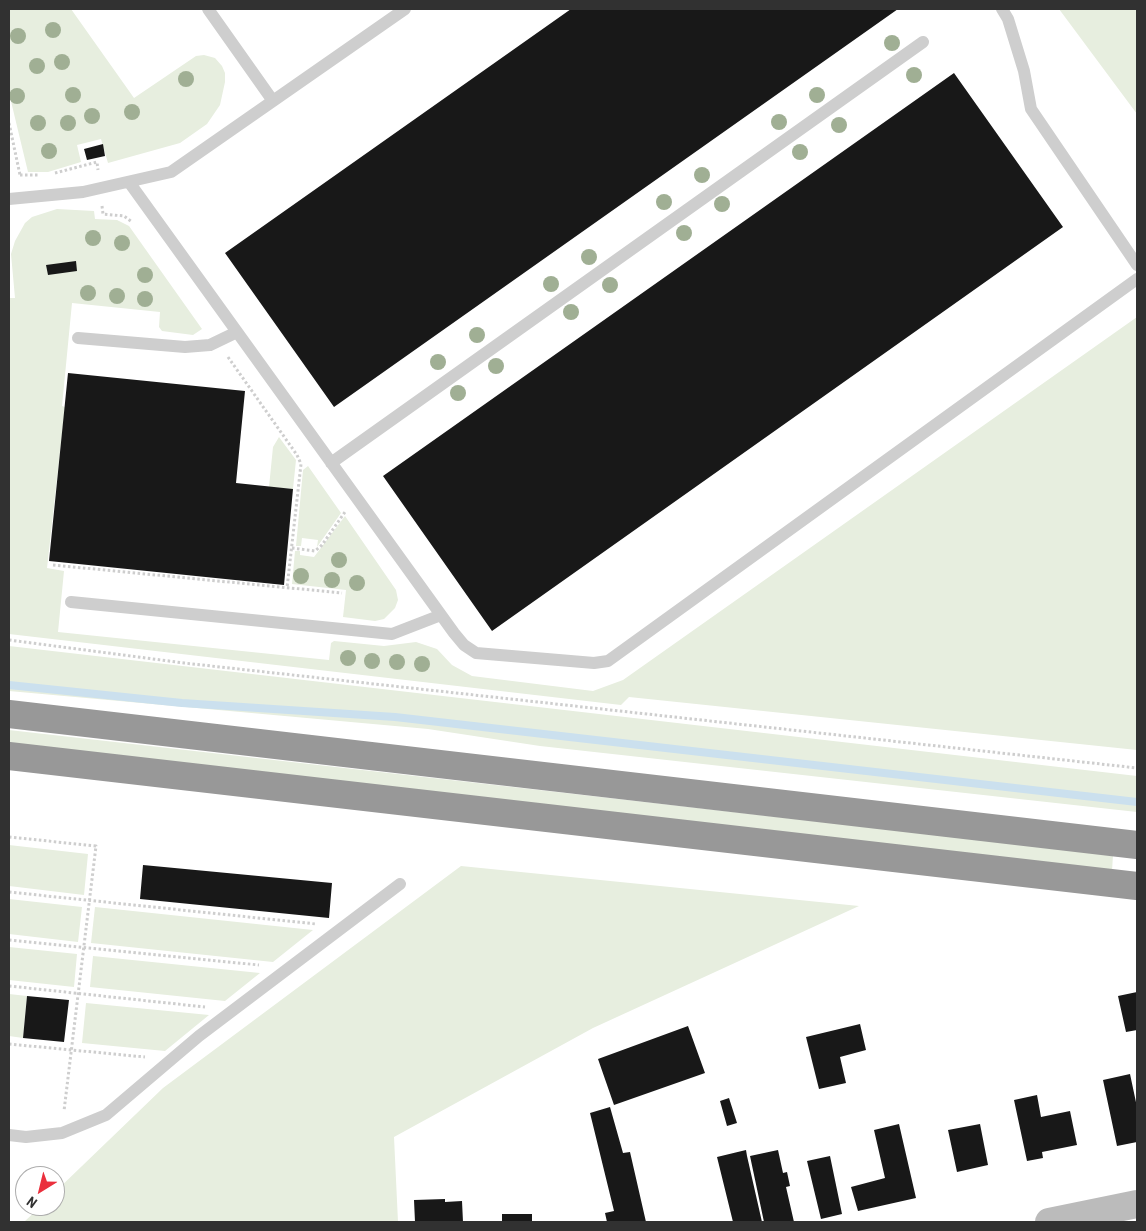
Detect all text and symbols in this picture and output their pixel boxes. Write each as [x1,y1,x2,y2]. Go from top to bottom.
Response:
north arrow [15,1166,65,1216]
text: N [24,1193,40,1211]

